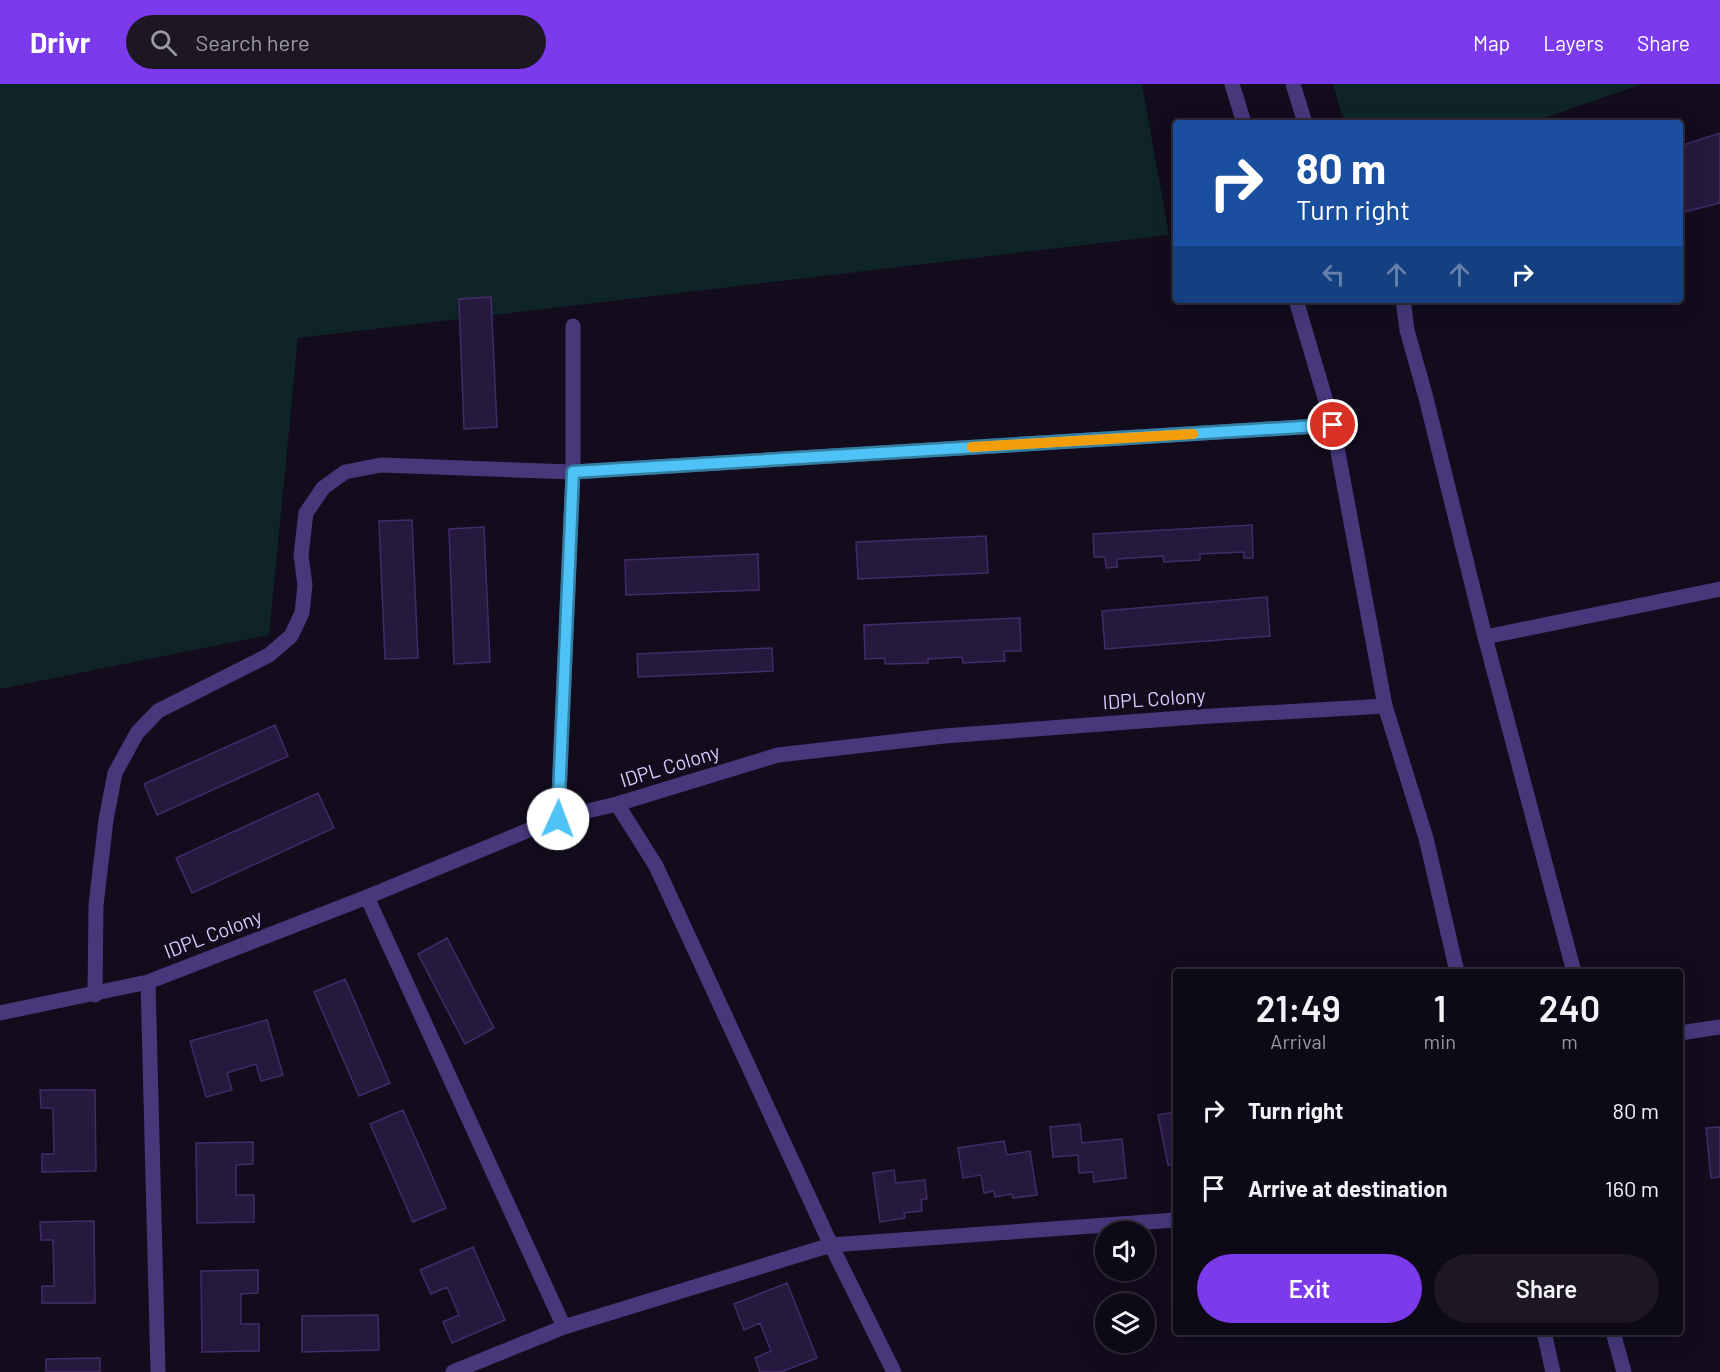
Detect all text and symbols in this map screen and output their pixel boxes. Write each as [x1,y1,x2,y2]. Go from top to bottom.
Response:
search box [126,15,546,69]
text: Drivr [30,25,90,59]
icon: search [147,26,180,59]
text: Search here [195,29,310,55]
text: Map [1473,30,1510,55]
text: Layers [1543,30,1604,55]
text: Share [1637,30,1690,55]
text: 80 m [1296,142,1386,192]
icon: right [1197,144,1275,222]
text: Turn right [1296,193,1410,225]
icon: left [1317,258,1350,291]
icon: ahead [1380,258,1413,291]
icon: ahead [1443,258,1476,291]
icon: right [1506,258,1539,291]
pin [1307,399,1358,450]
icon: arrive [1316,408,1349,441]
street label: IDPL Colony [1102,682,1206,714]
street label: IDPL Colony [617,738,723,792]
position arrow [526,787,590,851]
street label: IDPL Colony [160,903,265,963]
text: 21:49 [1256,986,1341,1029]
text: 1 [1433,986,1446,1029]
text: 240 [1539,986,1600,1029]
text: Arrival [1270,1029,1326,1053]
text: min [1424,1029,1456,1053]
text: m [1561,1029,1578,1053]
icon: right [1197,1094,1230,1127]
text: Turn right [1248,1097,1343,1123]
text: 80 m [1613,1097,1659,1123]
icon: arrive [1197,1172,1230,1205]
text: Arrive at destination [1248,1175,1447,1201]
text: 160 m [1605,1175,1659,1201]
map controls [1095,1221,1155,1353]
button: sound [1095,1221,1155,1281]
button: Exit [1197,1254,1422,1323]
button: Share [1434,1254,1659,1323]
button: layers [1095,1293,1155,1353]

